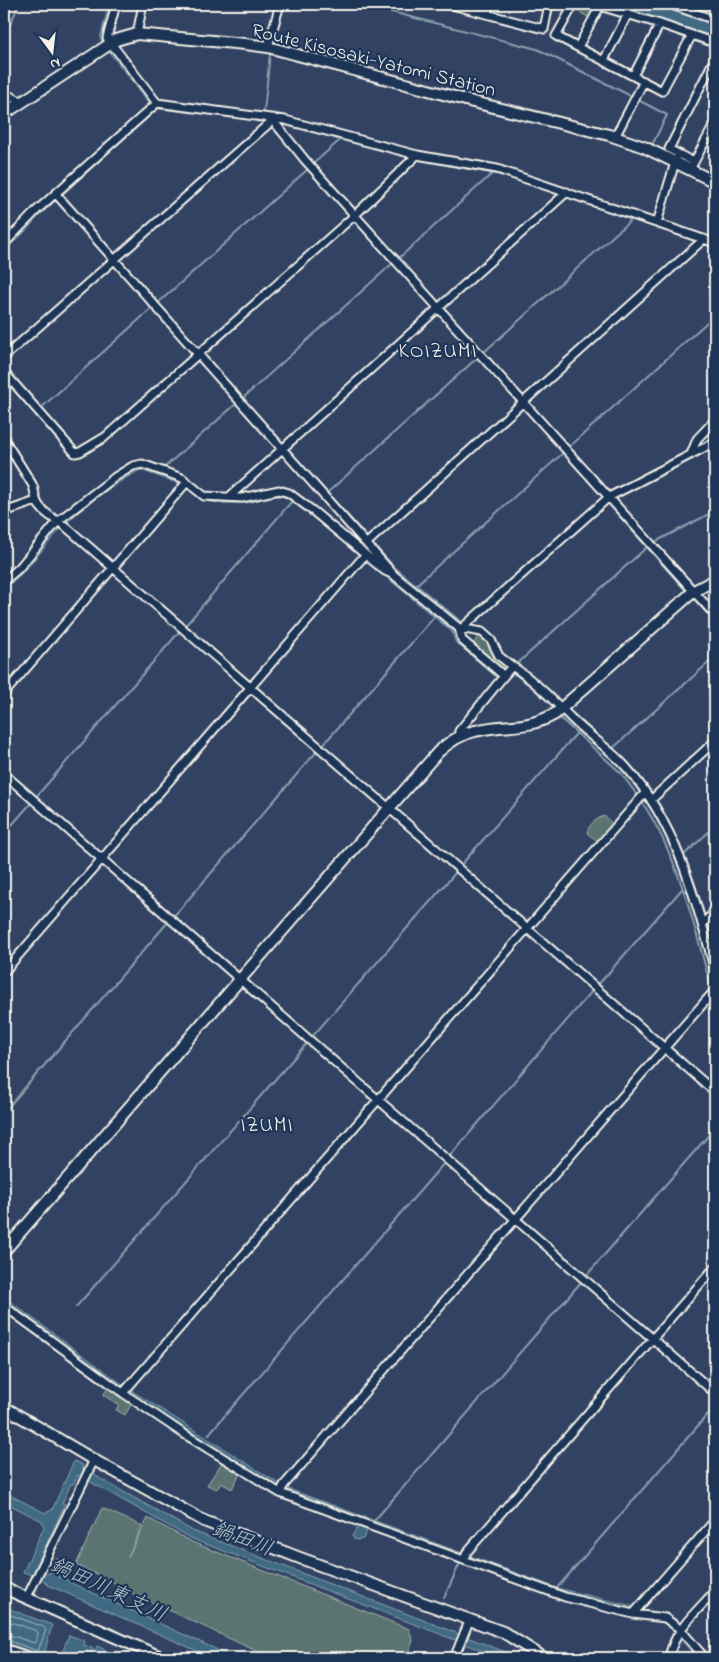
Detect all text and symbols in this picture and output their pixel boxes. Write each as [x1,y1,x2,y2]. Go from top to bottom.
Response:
street label: Route Kisosaki-Yatomi Station [248,17,499,106]
north arrow [28,28,78,78]
text: N [48,52,62,74]
district label: KOIZUMI [399,337,477,367]
district label: IZUMI [241,1111,293,1141]
water label: 鍋田川 [207,1515,277,1565]
water label: 鍋田川東支川 [45,1551,172,1631]

